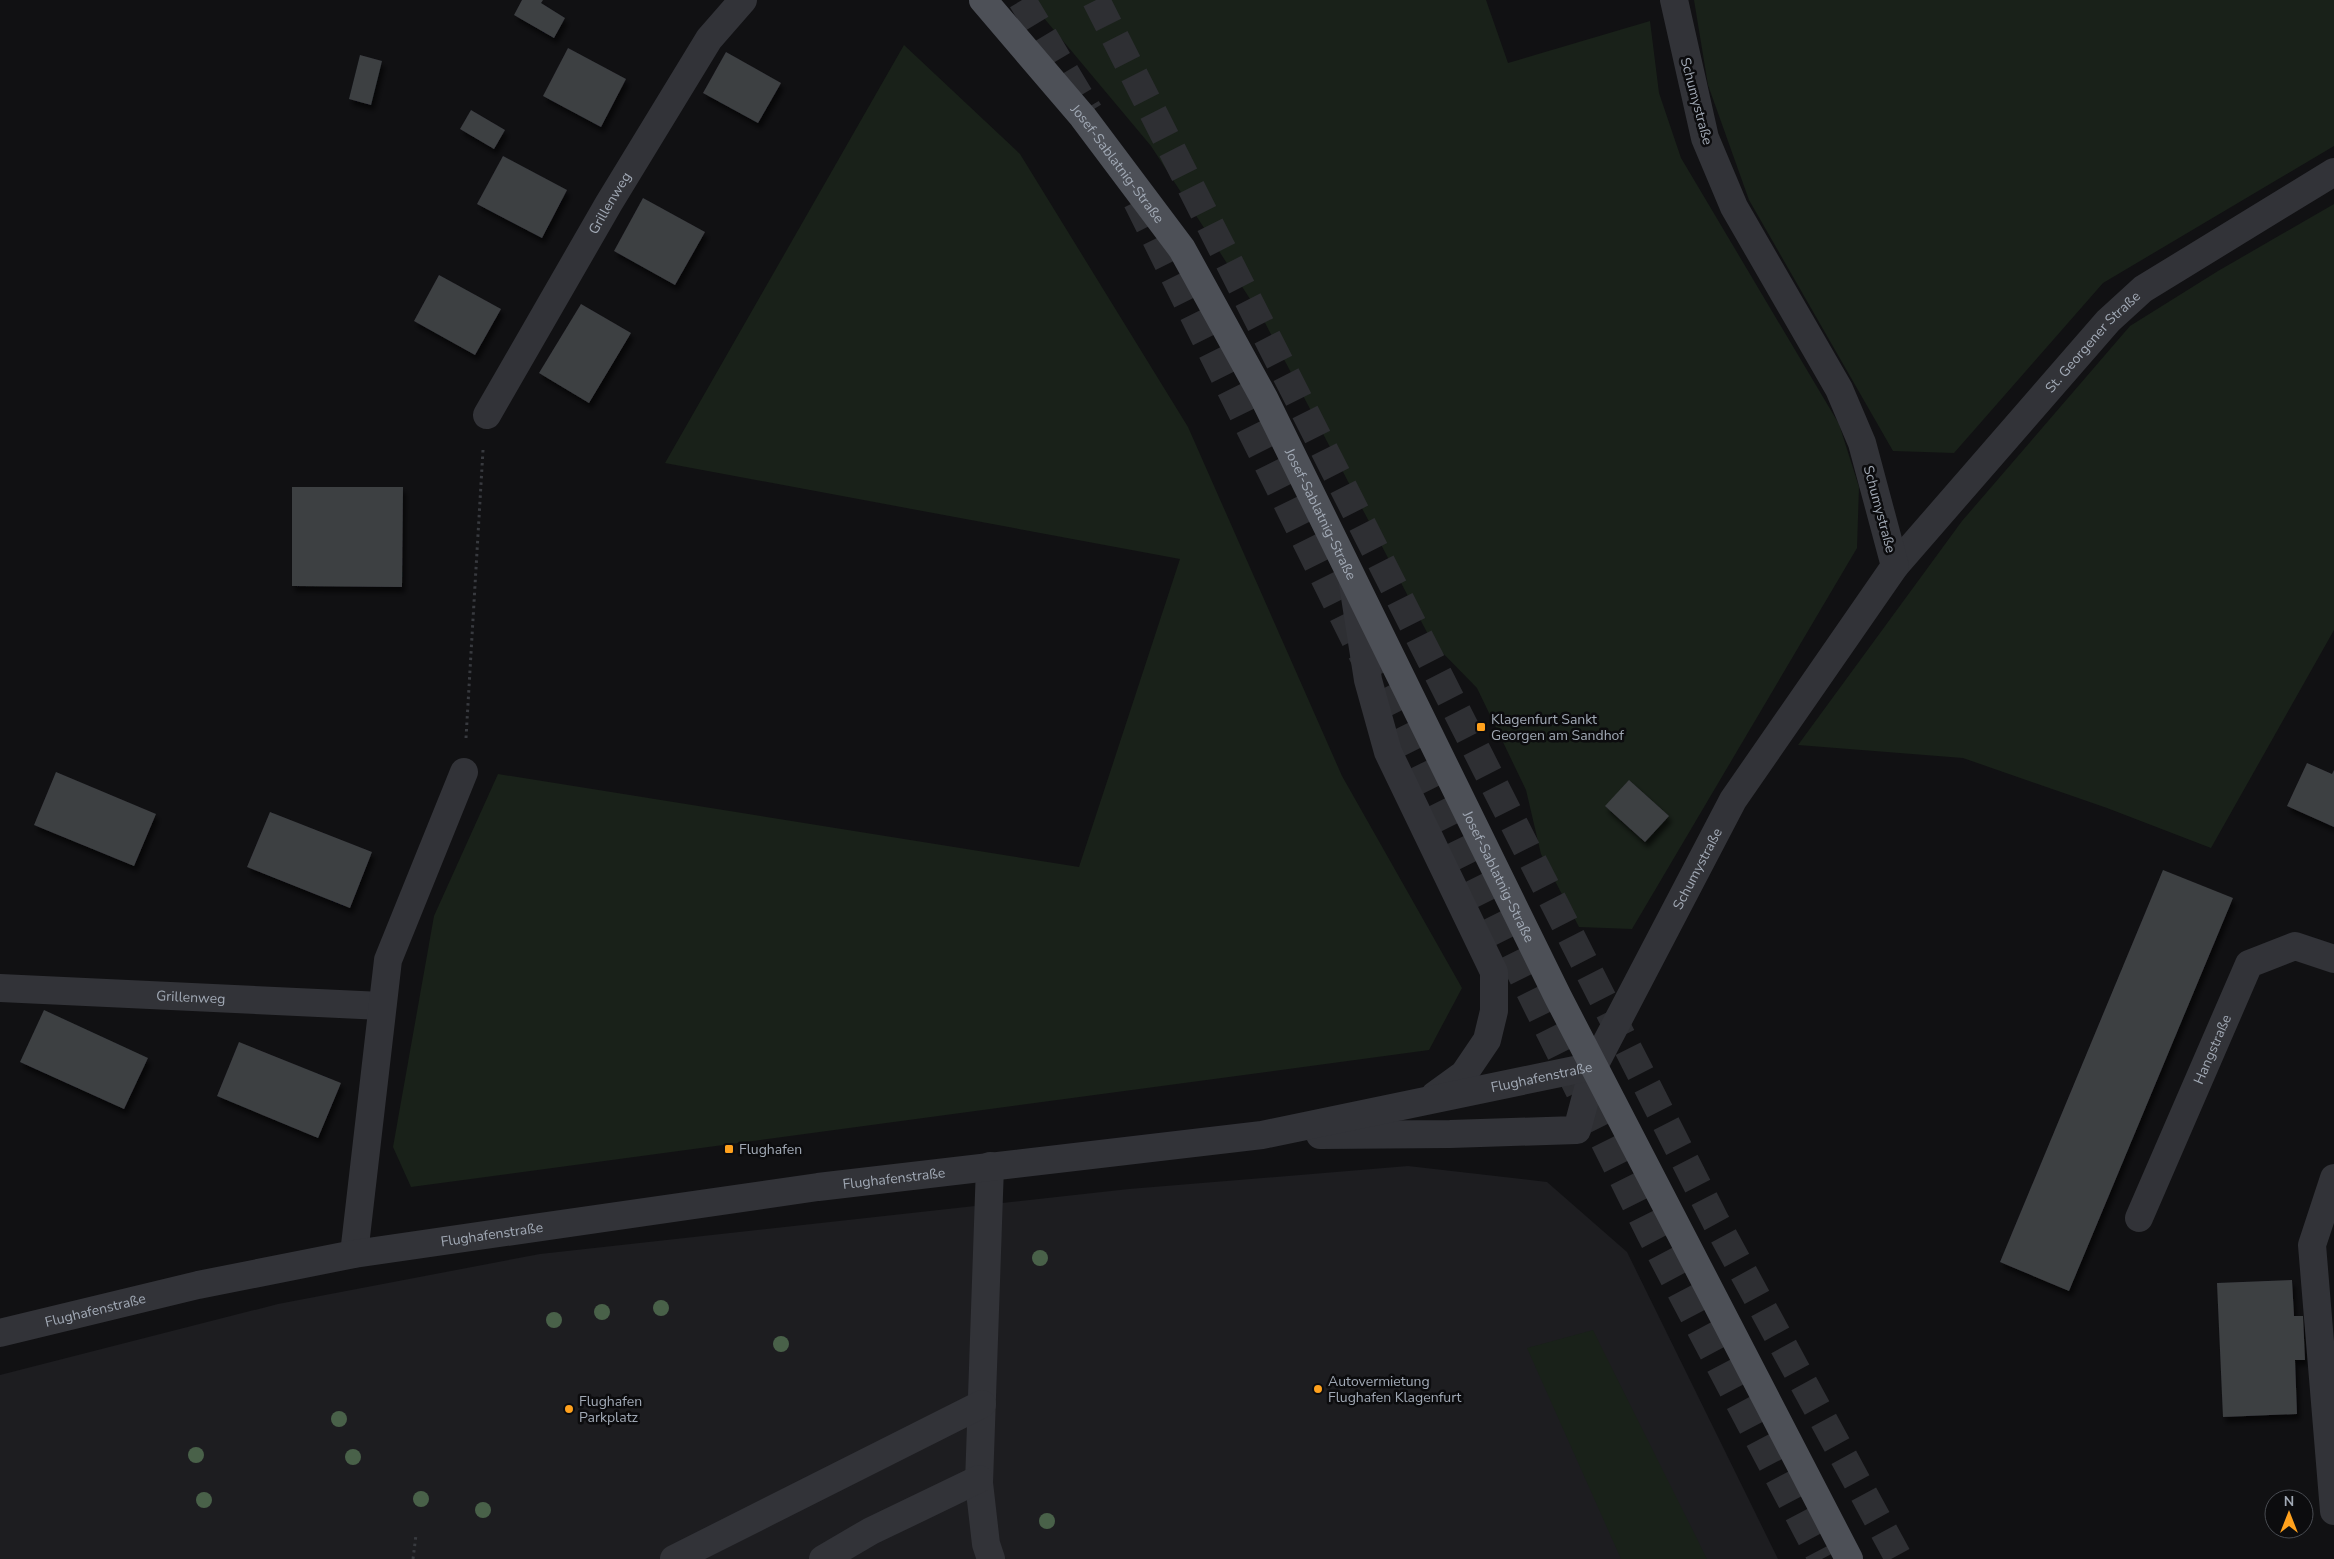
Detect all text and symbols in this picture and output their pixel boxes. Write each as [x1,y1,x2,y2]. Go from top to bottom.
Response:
street label: Schumystraße [1676,55,1717,147]
street label: Josef-Sablatnig-Straße [1066,100,1168,227]
street label: Grillenweg [584,168,636,238]
street label: St. Georgener Straße [2041,287,2145,397]
street label: Josef-Sablatnig-Straße [1280,444,1361,583]
street label: Schumystraße [1859,463,1900,555]
place label: Klagenfurt Sankt Georgen am Sandhof [1491,710,1624,745]
marker: Klagenfurt Sankt Georgen am Sandhof [1475,721,1487,733]
street label: Josef-Sablatnig-Straße [1458,807,1539,946]
street label: Schumystraße [1668,825,1727,913]
street label: Grillenweg [156,986,226,1009]
street label: Hangstraße [2189,1011,2236,1087]
street label: Flughafenstraße [1489,1058,1594,1097]
place label: Flughafen [739,1140,802,1159]
marker: Flughafen [723,1143,735,1155]
street label: Flughafenstraße [842,1163,946,1194]
street label: Flughafenstraße [439,1218,544,1251]
street label: Flughafenstraße [43,1289,148,1332]
place label: Autovermietung Flughafen Klagenfurt [1328,1372,1462,1407]
marker: Autovermietung Flughafen Klagenfurt [1312,1383,1324,1395]
place label: Flughafen Parkplatz [579,1392,642,1427]
marker: Flughafen Parkplatz [563,1403,575,1415]
north arrow [2264,1489,2314,1539]
text: N [2284,1492,2294,1511]

